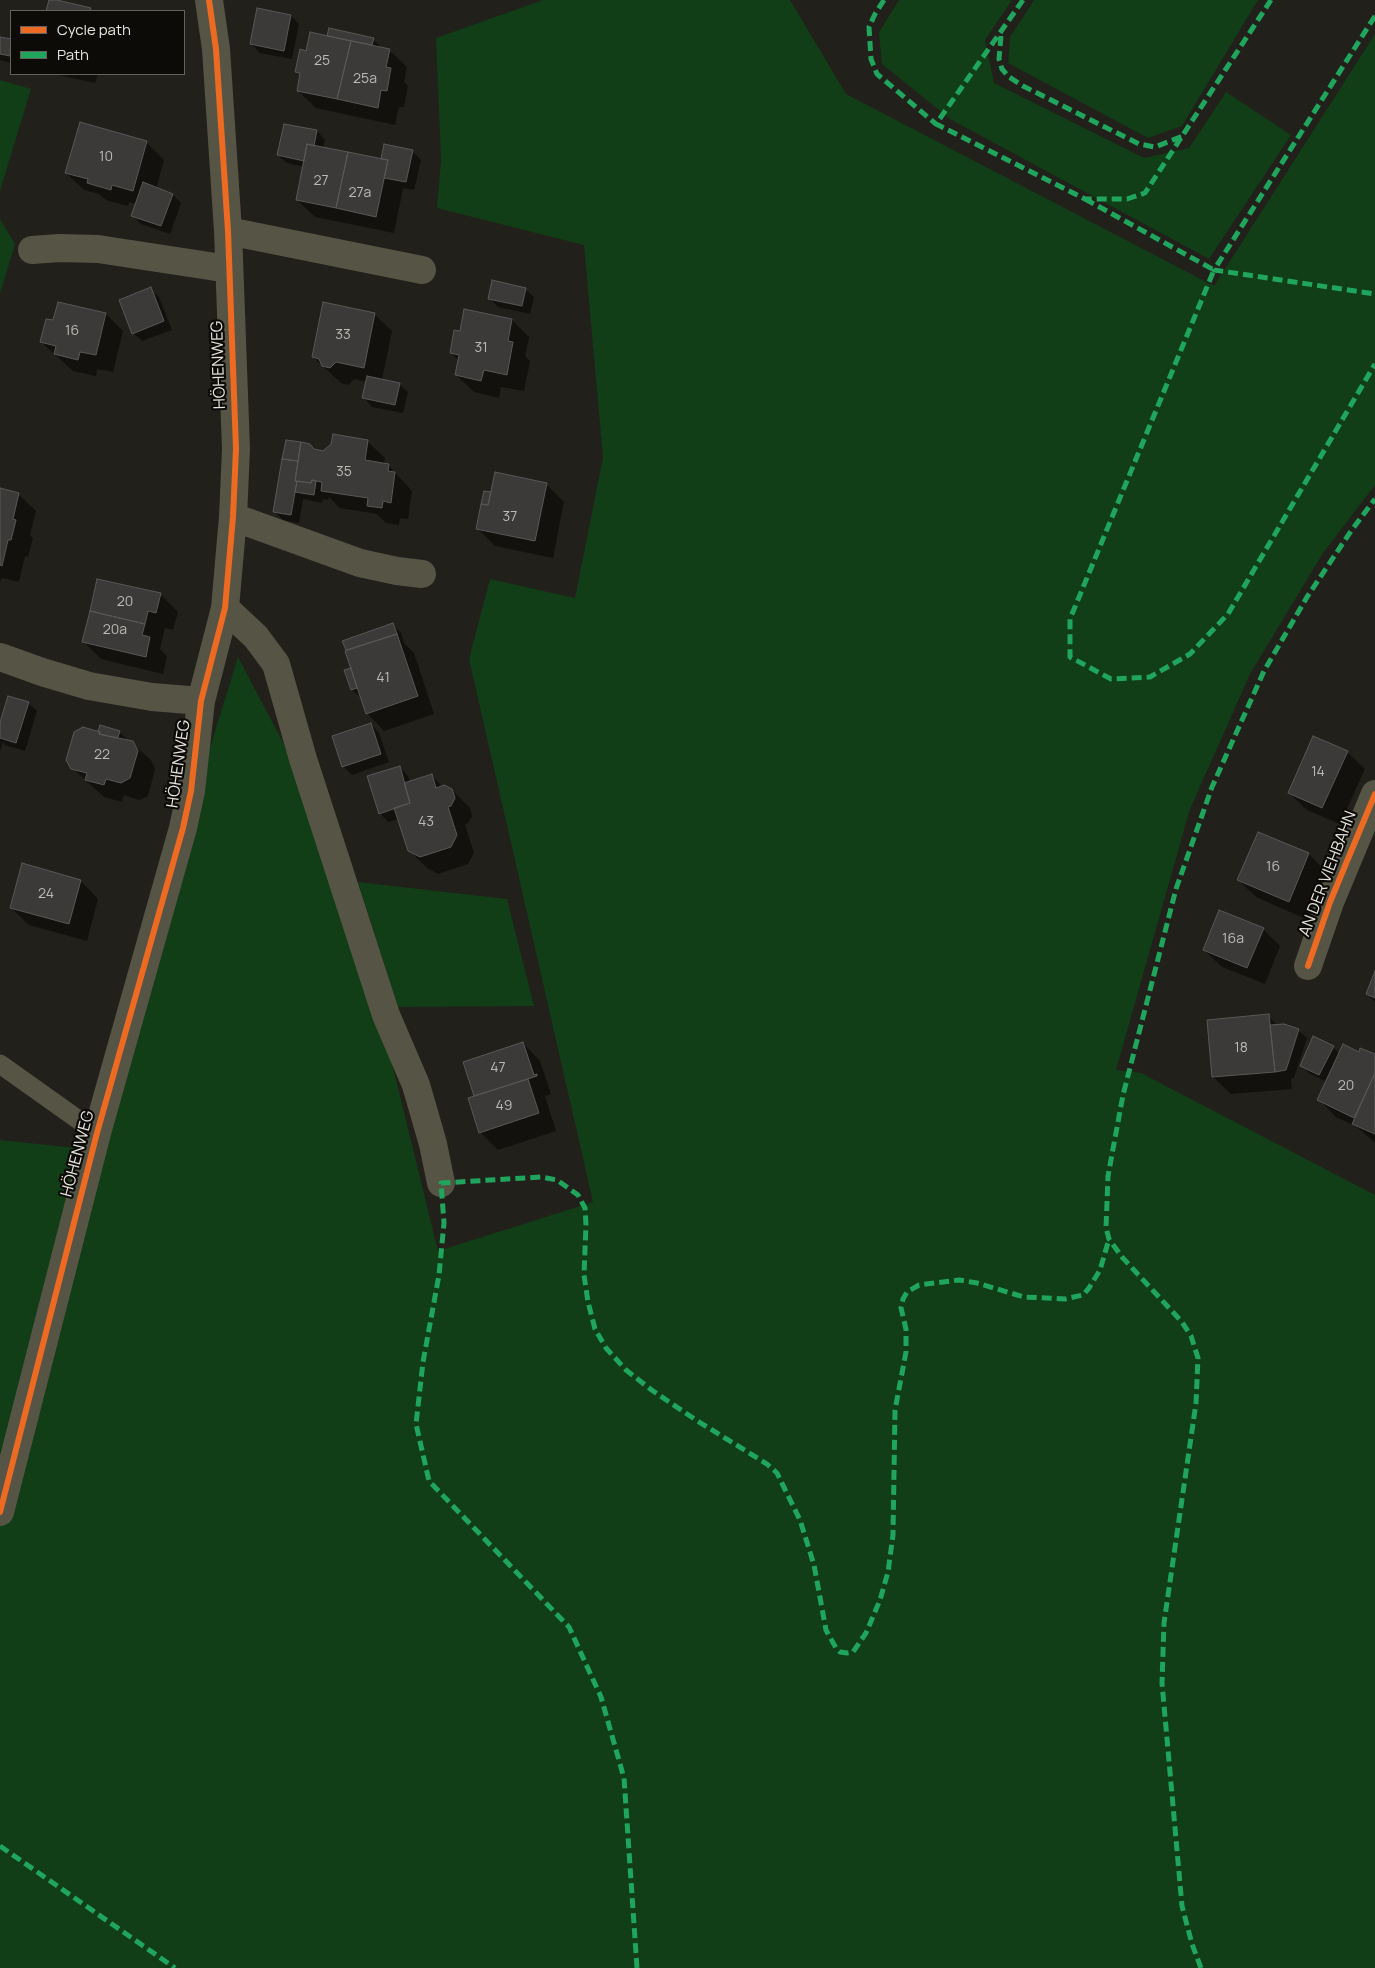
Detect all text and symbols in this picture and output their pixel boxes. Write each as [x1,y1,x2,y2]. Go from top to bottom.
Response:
legend [10,10,185,75]
text: Cycle path [57,19,131,40]
text: Path [57,44,89,65]
house number: 25 [314,53,330,69]
house number: 25a [353,71,377,87]
house number: 10 [99,149,113,165]
house number: 27 [313,173,329,189]
house number: 27a [349,185,371,201]
street label: HÖHENWEG [208,320,230,410]
house number: 16 [65,323,79,339]
house number: 33 [335,327,351,343]
house number: 31 [474,340,488,356]
house number: 35 [336,464,352,480]
house number: 37 [503,509,517,525]
house number: 20 [117,594,133,610]
house number: 20a [103,622,127,638]
house number: 41 [376,670,390,686]
street label: HÖHENWEG [163,719,195,809]
house number: 22 [94,747,110,763]
house number: 14 [1311,764,1325,780]
street label: AN DER VIEHBAHN [1295,809,1361,939]
house number: 43 [418,814,434,830]
house number: 16 [1266,859,1280,875]
house number: 24 [38,886,54,902]
house number: 16a [1222,931,1244,947]
house number: 18 [1234,1040,1248,1056]
house number: 47 [490,1060,506,1076]
house number: 20 [1338,1078,1354,1094]
house number: 49 [496,1098,512,1114]
street label: HÖHENWEG [57,1109,99,1199]

